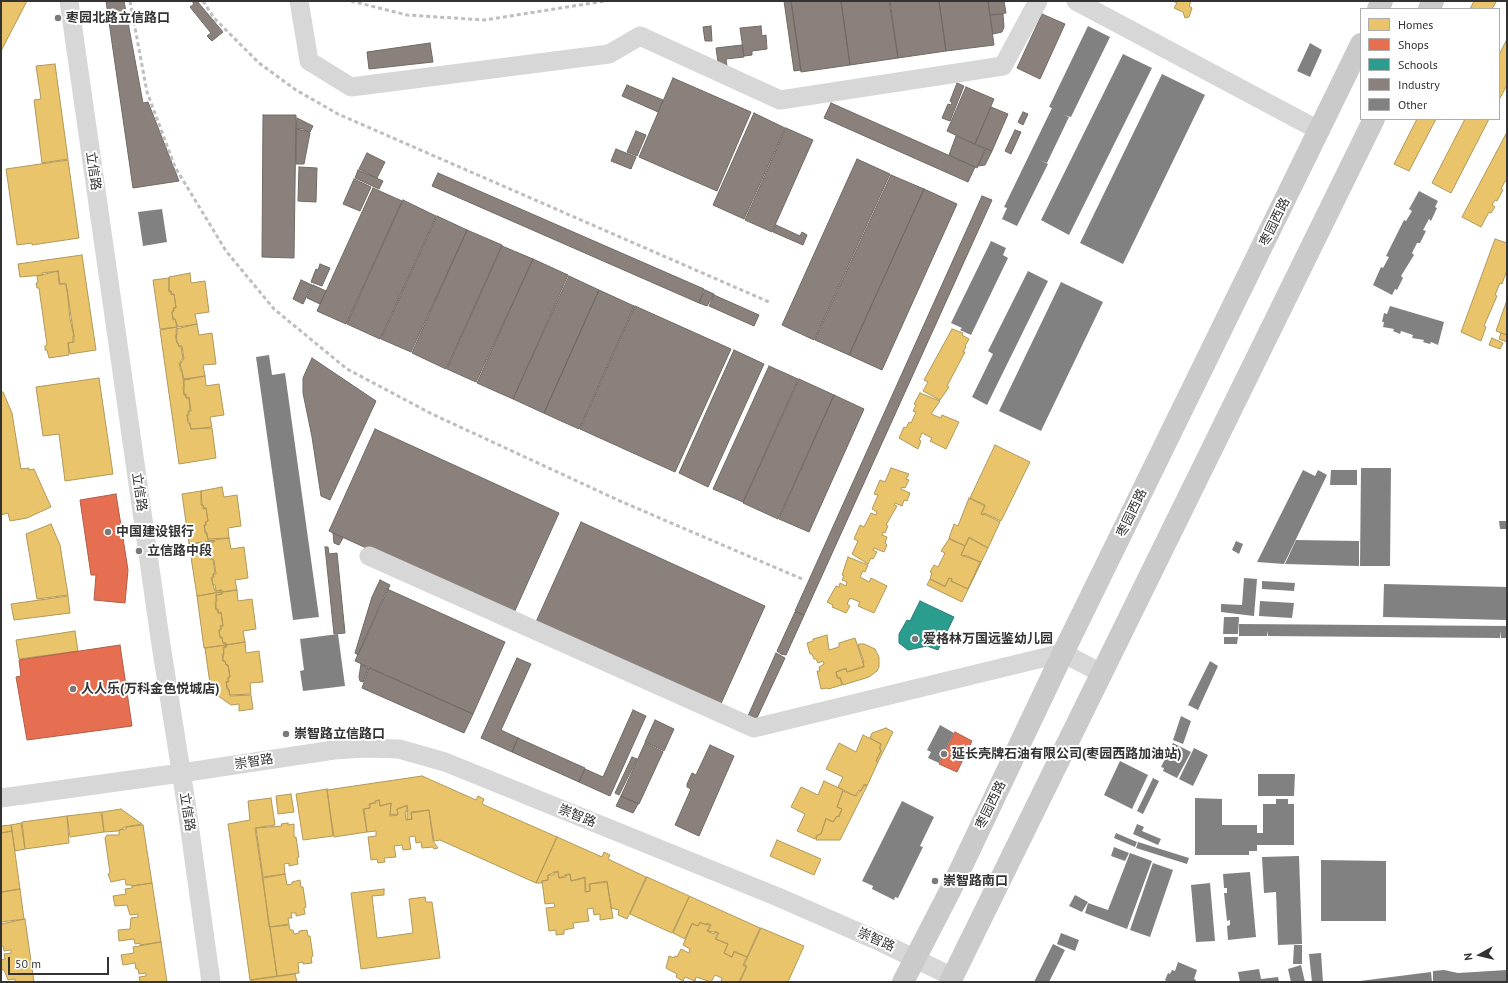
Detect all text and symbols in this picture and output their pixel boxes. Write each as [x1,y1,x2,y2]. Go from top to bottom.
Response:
legend [1360,8,1500,120]
place label: 枣园北路立信路口 [66,10,170,26]
marker: 枣园北路立信路口 [53,13,63,23]
text: Homes [1398,17,1433,32]
text: Shops [1398,37,1429,52]
text: Schools [1398,57,1438,72]
text: Industry [1398,77,1440,92]
text: Other [1398,97,1427,112]
street label: 立信路 [83,151,103,191]
street label: 枣园西路 [1257,195,1293,249]
street label: 立信路 [129,472,149,512]
street label: 枣园西路 [1114,486,1150,540]
place label: 中国建设银行 [116,524,194,540]
marker: 中国建设银行 [103,527,113,537]
place label: 立信路中段 [147,543,212,559]
marker: 立信路中段 [134,546,144,556]
place label: 爱格林万国远鉴幼儿园 [923,631,1053,647]
marker: 爱格林万国远鉴幼儿园 [910,634,920,644]
place label: 人人乐(万科金色悦城店) [81,681,220,697]
marker: 人人乐(万科金色悦城店) [68,684,78,694]
place label: 崇智路立信路口 [294,726,385,742]
marker: 崇智路立信路口 [281,729,291,739]
place label: 延长壳牌石油有限公司(枣园西路加油站) [952,746,1182,762]
marker: 延长壳牌石油有限公司(枣园西路加油站) [939,749,949,759]
street label: 崇智路 [234,751,274,773]
street label: 枣园西路 [973,778,1009,832]
street label: 立信路 [176,792,198,832]
street label: 崇智路 [556,801,598,831]
place label: 崇智路南口 [943,873,1008,889]
marker: 崇智路南口 [930,876,940,886]
street label: 崇智路 [855,925,897,955]
north arrow [1460,935,1500,975]
scale bar [10,949,111,975]
text: N [1461,952,1476,961]
text: 50 m [15,956,41,971]

